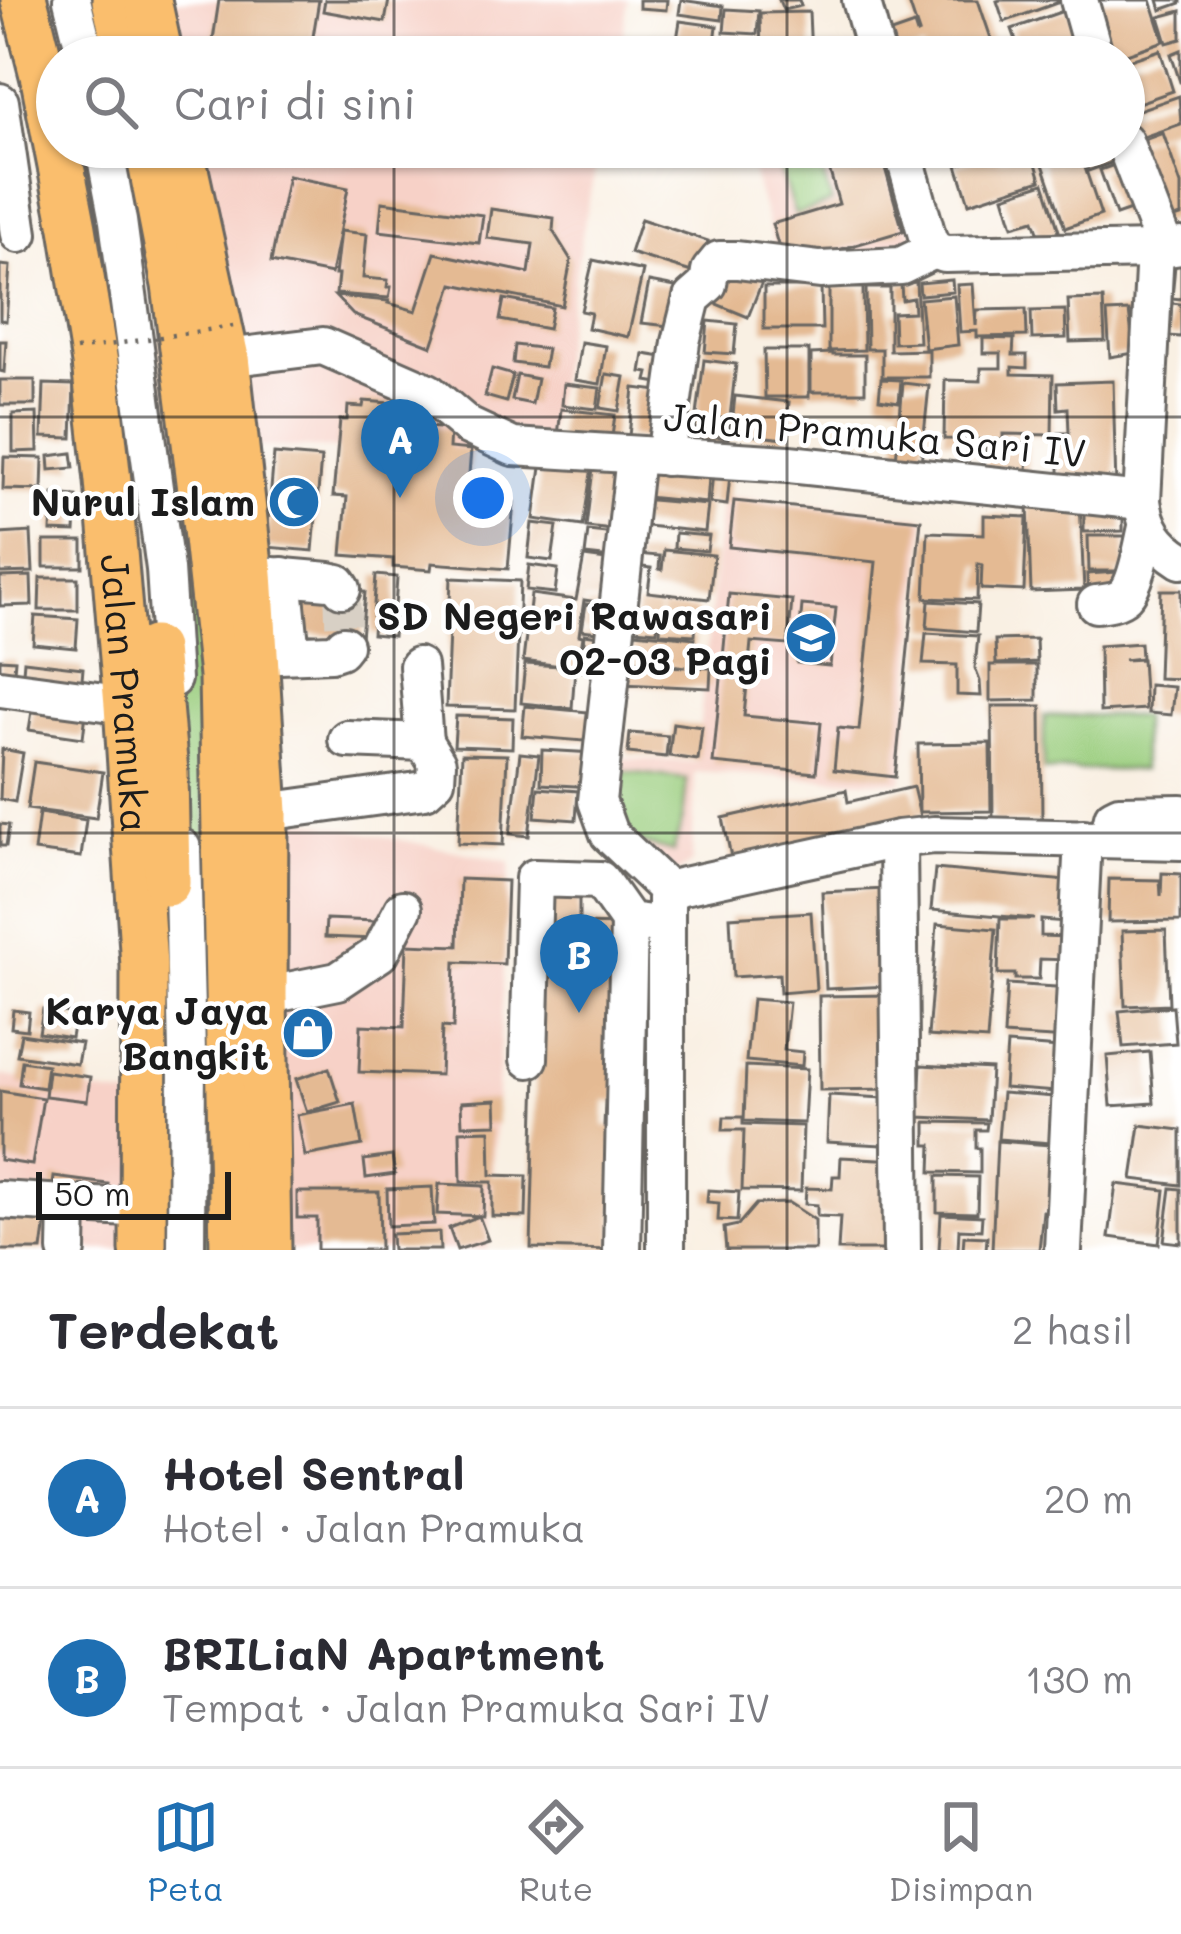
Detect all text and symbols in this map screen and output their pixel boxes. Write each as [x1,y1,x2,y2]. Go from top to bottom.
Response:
search box [36,36,1145,168]
icon: search [78,69,144,135]
text: Cari di sini [174,73,416,131]
street label: Jalan Pramuka Sari IV [662,390,1088,477]
pin: A [361,399,439,498]
your location [453,468,513,528]
mosque icon: Nurul Islam [266,474,322,530]
place label: Nurul Islam [31,475,255,526]
street label: Jalan Pramuka [90,552,162,834]
place label: SD Negeri Rawasari 02-03 Pagi [377,589,772,685]
school or university icon: SD Negeri Rawasari 02-03 Pagi [783,610,839,666]
pin: B [540,914,618,1013]
place label: Karya Jaya Bangkit [45,984,269,1080]
shop icon: Karya Jaya Bangkit [280,1005,336,1061]
scale bar [36,1166,231,1219]
text: 50 m [54,1171,130,1214]
text: Terdekat [48,1295,279,1362]
text: 2 hasil [1012,1303,1133,1354]
text: Hotel Sentral [162,1443,465,1501]
text: A [73,1472,101,1523]
text: 20 m [1044,1472,1133,1523]
text: Hotel · Jalan Pramuka [162,1501,585,1552]
text: BRILiaN Apartment [162,1623,605,1681]
text: B [74,1652,100,1703]
text: 130 m [1025,1652,1133,1703]
text: Tempat · Jalan Pramuka Sari IV [162,1681,770,1732]
tab: Peta [148,1794,223,1909]
tab: Rute [519,1794,593,1909]
tab: Disimpan [889,1794,1033,1909]

